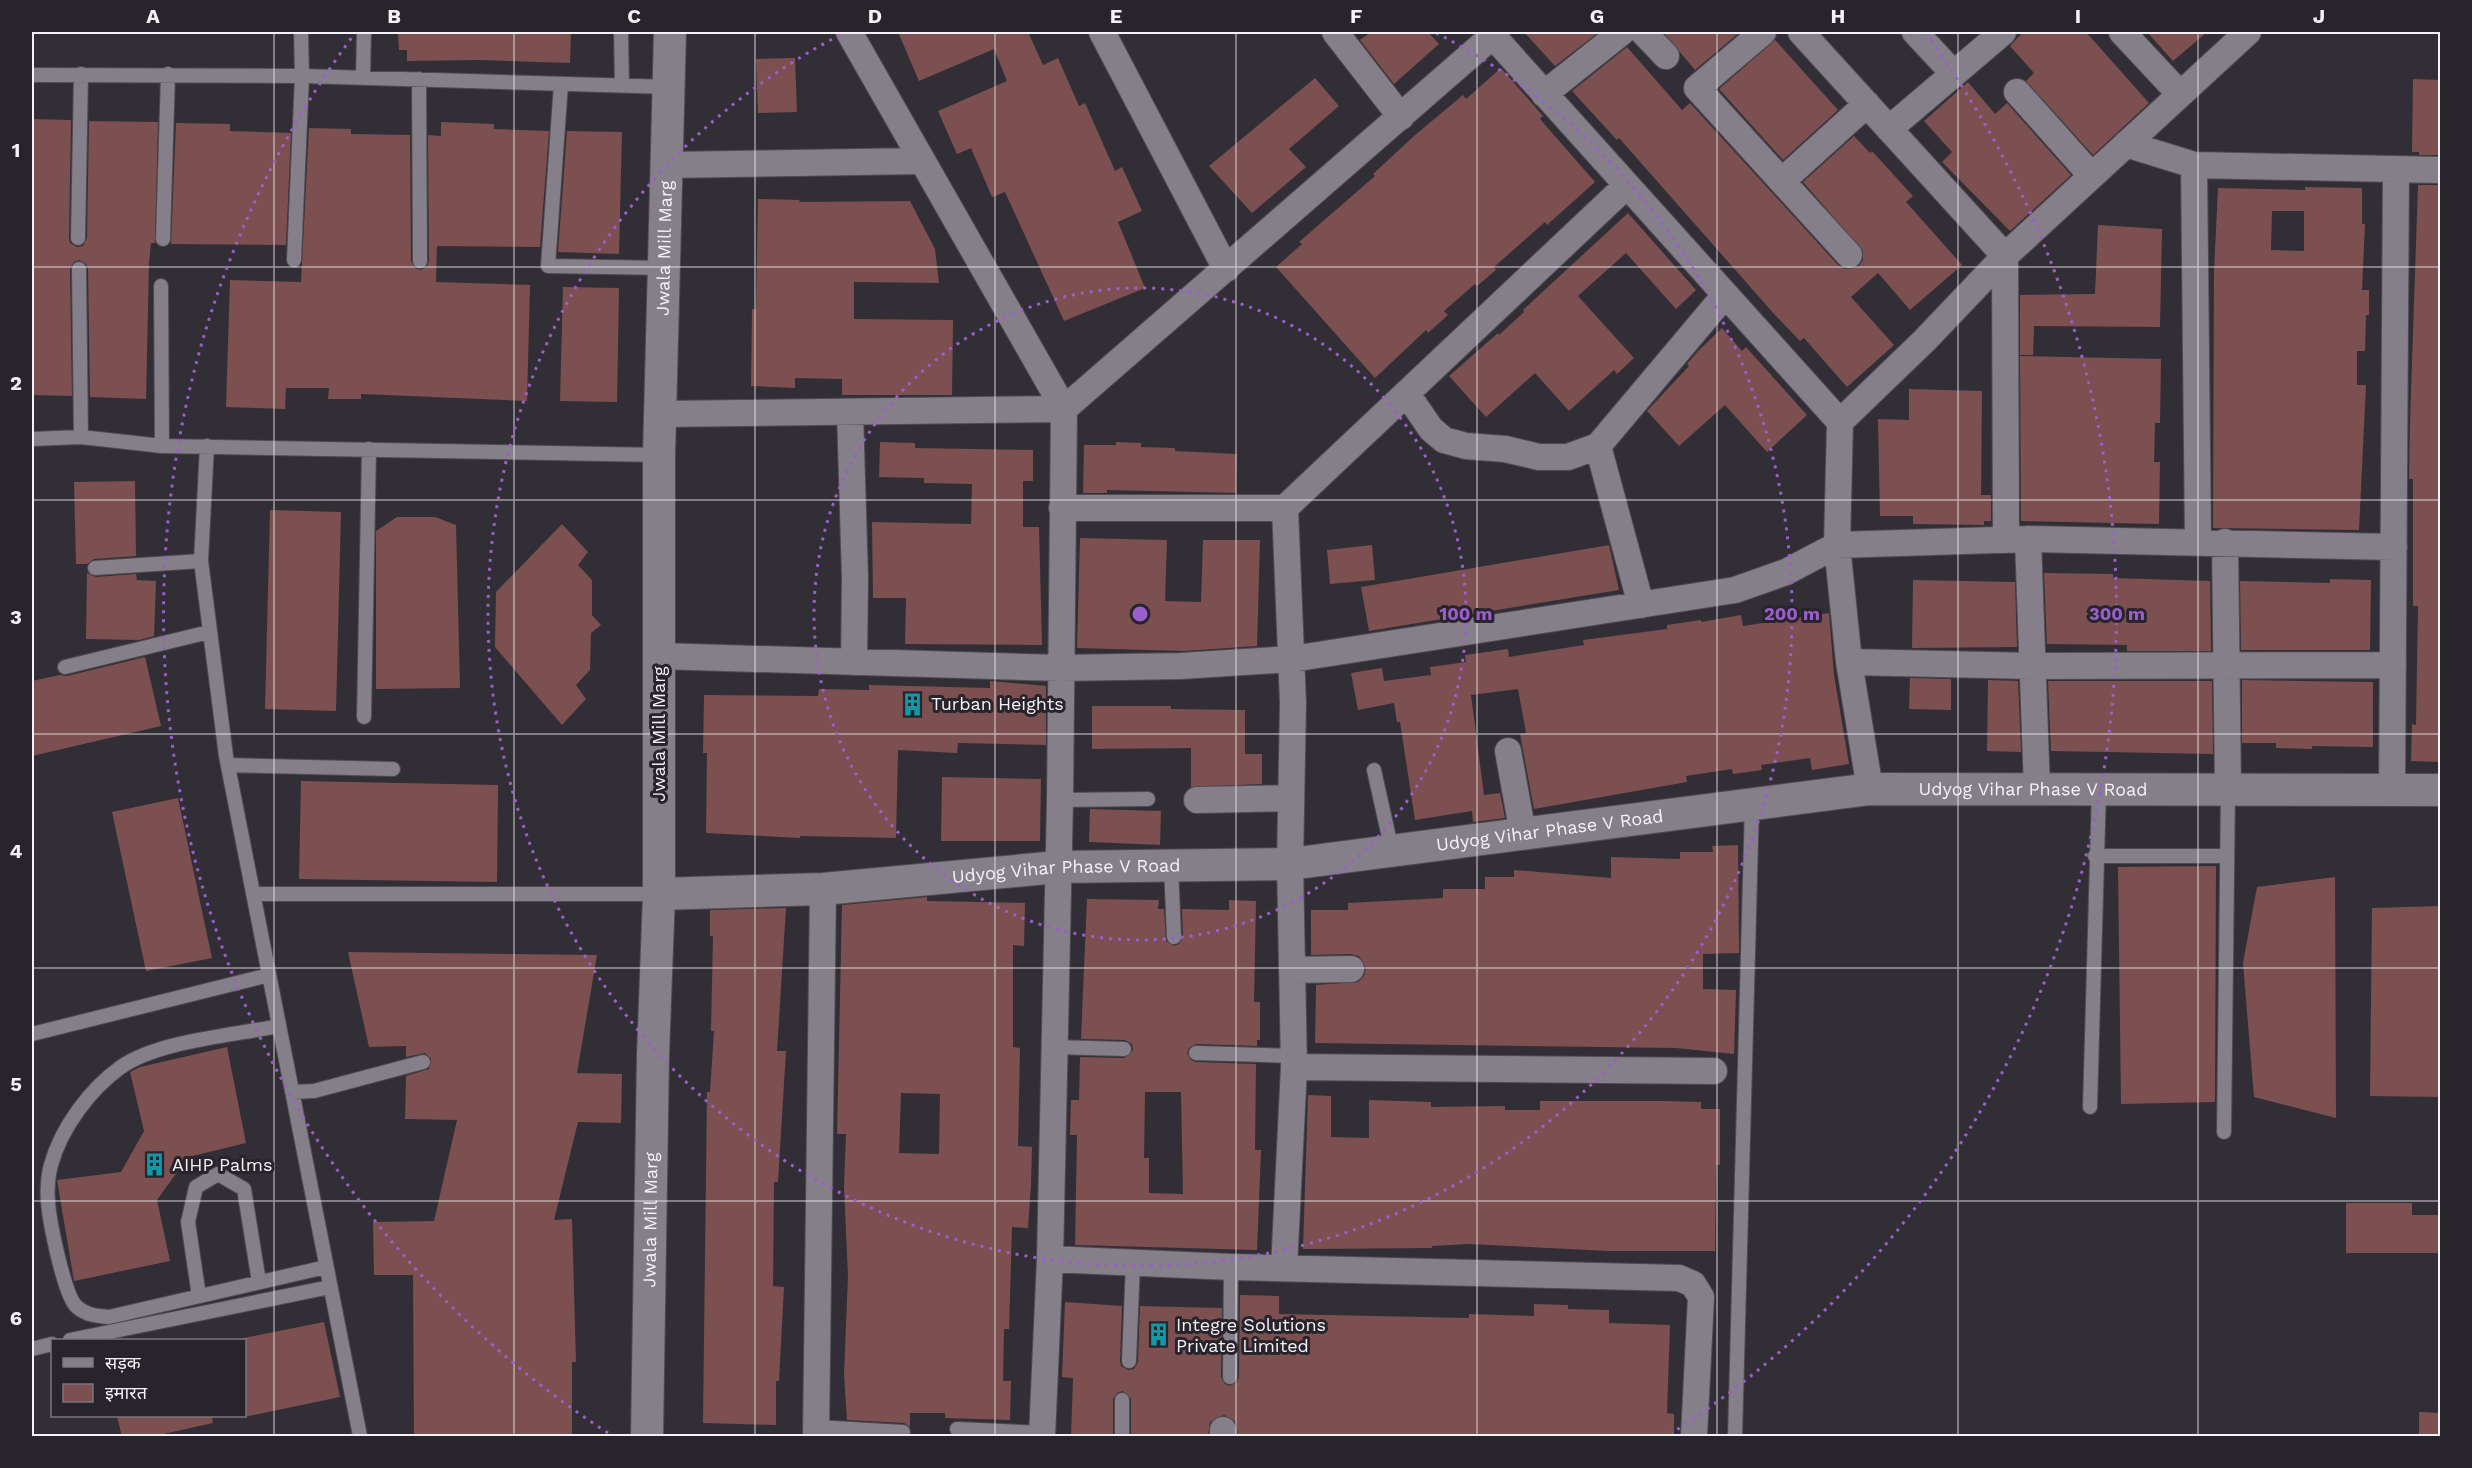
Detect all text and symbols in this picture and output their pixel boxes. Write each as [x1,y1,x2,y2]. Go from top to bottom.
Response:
text: A [146,4,160,28]
text: B [387,4,401,28]
text: C [627,4,641,28]
text: D [868,4,882,28]
text: E [1110,4,1122,28]
text: F [1350,4,1362,28]
text: G [1590,4,1604,28]
text: H [1831,4,1845,28]
text: I [2075,4,2081,28]
text: J [2313,4,2325,28]
text: 1 [12,138,20,162]
street label: Jwala Mill Marg [652,180,676,316]
text: 2 [10,371,22,395]
text: 100 m [1439,603,1493,624]
text: 200 m [1764,603,1820,624]
text: 300 m [2089,603,2145,624]
centre of rings [1130,604,1150,624]
text: 3 [10,605,22,629]
street label: Jwala Mill Marg [648,666,669,802]
building icon: Turban Heights [900,691,926,717]
place label: Turban Heights [931,693,1064,714]
street label: Udyog Vihar Phase V Road [1919,778,2148,799]
street label: Udyog Vihar Phase V Road [1435,805,1665,855]
text: 4 [10,839,23,863]
street label: Udyog Vihar Phase V Road [951,854,1181,887]
text: 5 [10,1072,22,1096]
building icon: AIHP Palms [141,1152,167,1178]
street label: Jwala Mill Marg [638,1152,661,1288]
place label: AIHP Palms [172,1154,272,1175]
text: 6 [10,1306,22,1330]
place label: Integre Solutions Private Limited [1176,1314,1326,1356]
building icon: Integre Solutions Private Limited [1145,1322,1171,1348]
legend [51,1339,246,1417]
text: सड़क [105,1352,142,1373]
text: इमारत [105,1382,148,1403]

